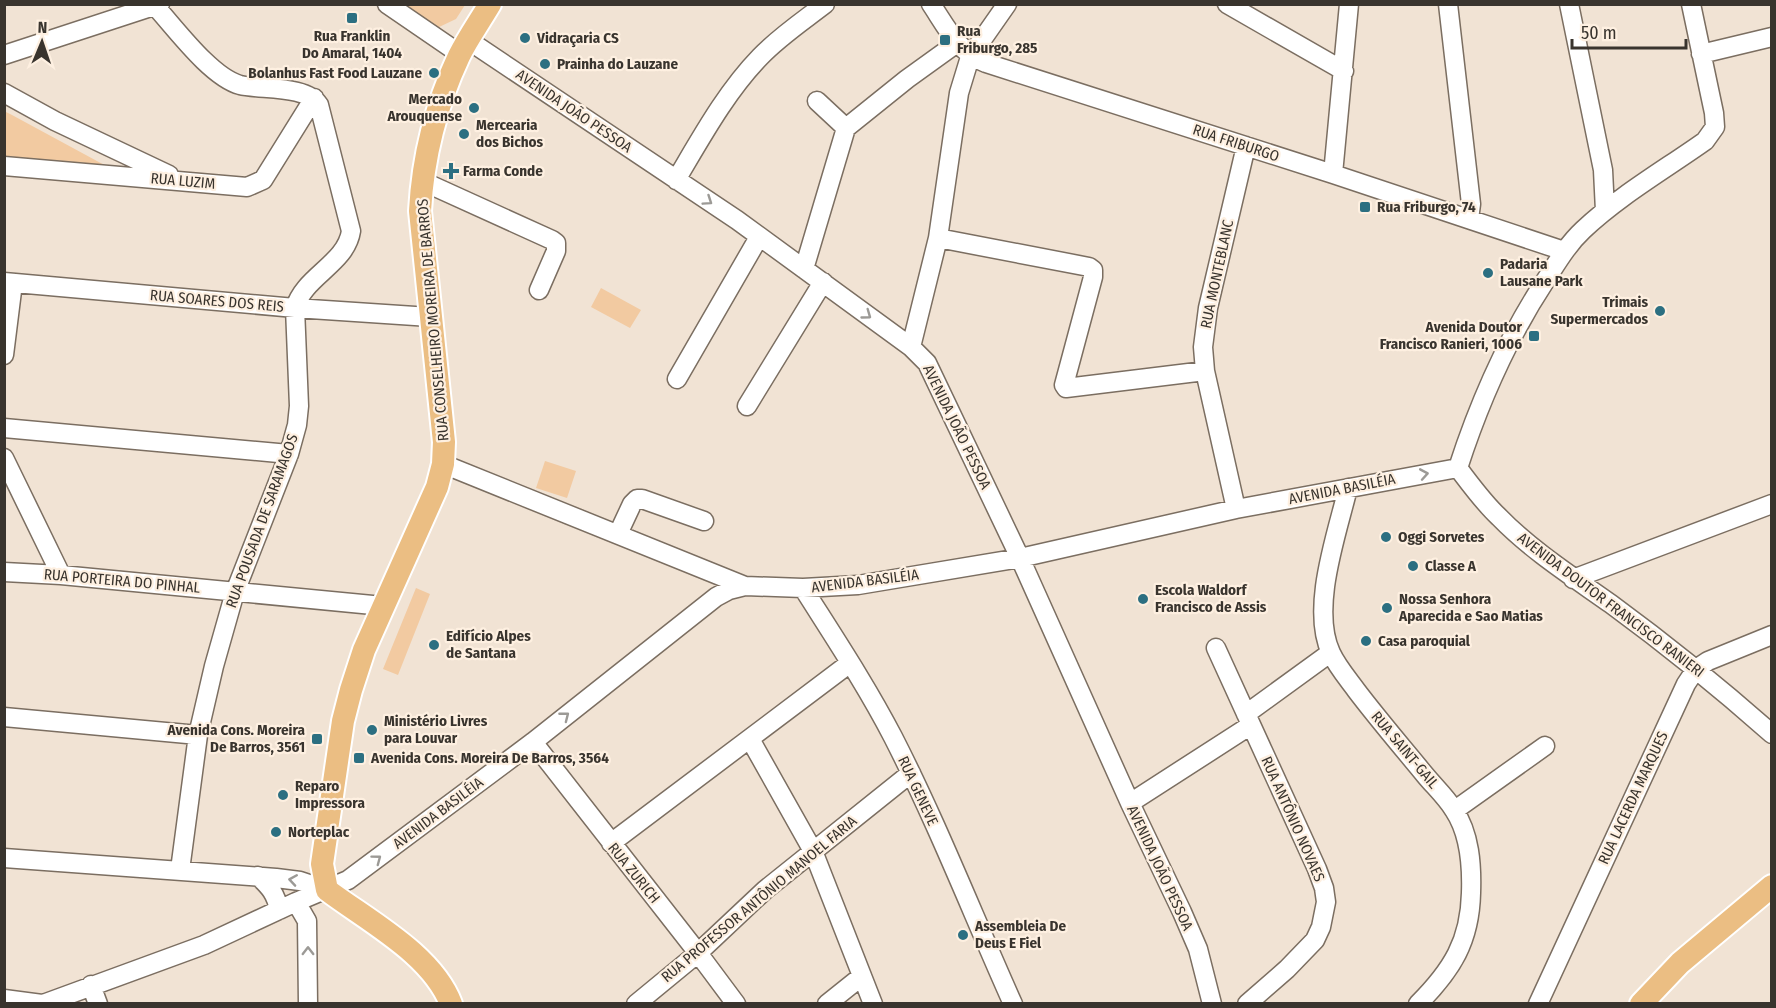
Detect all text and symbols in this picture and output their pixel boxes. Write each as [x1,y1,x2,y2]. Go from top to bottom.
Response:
marker: Rua Franklin Do Amaral, 1404 [345,11,359,25]
north arrow [12,12,72,72]
scale bar [1572,12,1686,50]
text: N [37,18,48,37]
place label: Rua Friburgo, 285 [957,22,1037,57]
text: 50 m [1581,22,1617,44]
place label: Rua Franklin Do Amaral, 1404 [302,27,402,62]
place label: Vidraçaria CS [536,29,619,48]
marker: Vidraçaria CS [518,31,532,45]
marker: Rua Friburgo, 285 [938,33,952,47]
place label: Prainha do Lauzane [557,55,678,73]
marker: Prainha do Lauzane [538,57,552,71]
place label: Bolanhus Fast Food Lauzane [248,64,422,82]
marker: Bolanhus Fast Food Lauzane [427,66,441,80]
street label: AVENIDA JOÃO PESSOA [513,66,635,157]
place label: Mercado Arouquense [386,90,462,125]
marker: Mercado Arouquense [467,101,481,115]
place label: Mercearia dos Bichos [476,116,544,151]
street label: RUA FRIBURGO [1190,121,1282,165]
marker: Mercearia dos Bichos [457,127,471,141]
place label: Farma Conde [463,162,543,180]
marker: Farma Conde [444,164,458,178]
street label: RUA LUZIM [150,169,216,193]
one-way arrow [702,194,712,206]
street label: RUA CONSELHEIRO MOREIRA DE BARROS [413,198,453,442]
place label: Rua Friburgo, 74 [1377,198,1476,216]
marker: Rua Friburgo, 74 [1358,200,1372,214]
street label: RUA MONTEBLANC [1197,218,1237,330]
place label: Padaria Lausane Park [1500,255,1583,290]
marker: Padaria Lausane Park [1481,266,1495,280]
street label: RUA SOARES DOS REIS [149,286,285,316]
place label: Trimais Supermercados [1550,293,1648,328]
marker: Trimais Supermercados [1653,304,1667,318]
one-way arrow [861,307,872,318]
place label: Avenida Doutor Francisco Ranieri, 1006 [1380,318,1523,353]
marker: Avenida Doutor Francisco Ranieri, 1006 [1527,329,1541,343]
street label: AVENIDA JOÃO PESSOA [919,362,995,492]
street label: RUA POUSADA DE SARAMAGOS [222,432,302,610]
one-way arrow [1418,468,1428,481]
street label: AVENIDA BASILÉIA [1287,470,1397,508]
place label: Oggi Sorvetes [1398,528,1485,546]
street label: AVENIDA DOUTOR FRANCISCO RANIERI [1514,529,1708,681]
marker: Oggi Sorvetes [1379,530,1393,544]
place label: Classe A [1425,557,1477,575]
marker: Classe A [1406,559,1420,573]
street label: RUA PORTEIRA DO PINHAL [43,565,201,597]
street label: AVENIDA BASILÉIA [810,565,920,597]
place label: Escola Waldorf Francisco de Assis [1155,581,1267,616]
place label: Nossa Senhora Aparecida e Sao Matias [1398,590,1543,625]
marker: Escola Waldorf Francisco de Assis [1136,592,1150,606]
marker: Nossa Senhora Aparecida e Sao Matias [1380,601,1394,615]
place label: Edifício Alpes de Santana [446,627,531,662]
place label: Casa paroquial [1378,632,1471,650]
marker: Casa paroquial [1359,634,1373,648]
marker: Edifício Alpes de Santana [427,638,441,652]
street label: RUA SAINT-GAIL [1367,708,1443,793]
place label: Ministério Livres para Louvar [384,712,488,747]
one-way arrow [558,712,569,723]
place label: Avenida Cons. Moreira De Barros, 3561 [166,721,306,756]
marker: Ministério Livres para Louvar [365,723,379,737]
street label: RUA LACERDA MARQUES [1594,729,1672,867]
marker: Avenida Cons. Moreira De Barros, 3561 [310,732,324,746]
place label: Avenida Cons. Moreira De Barros, 3564 [370,749,609,767]
marker: Avenida Cons. Moreira De Barros, 3564 [352,751,366,765]
street label: RUA GENEVE [894,753,942,829]
street label: RUA ANTÔNIO NOVAES [1257,754,1329,884]
street label: AVENIDA BASILÉIA [389,773,487,853]
place label: Reparo Impressora [295,777,365,812]
marker: Reparo Impressora [276,788,290,802]
street label: AVENIDA JOÃO PESSOA [1123,803,1197,934]
street label: RUA PROFESSOR ANTÔNIO MANOEL FARIA [658,812,860,986]
place label: Norteplac [288,823,350,841]
marker: Norteplac [269,825,283,839]
street label: RUA ZURICH [604,839,664,907]
one-way arrow [370,856,381,867]
one-way arrow [289,874,299,887]
place label: Assembleia De Deus E Fiel [974,917,1066,952]
marker: Assembleia De Deus E Fiel [956,928,970,942]
one-way arrow [302,947,314,956]

